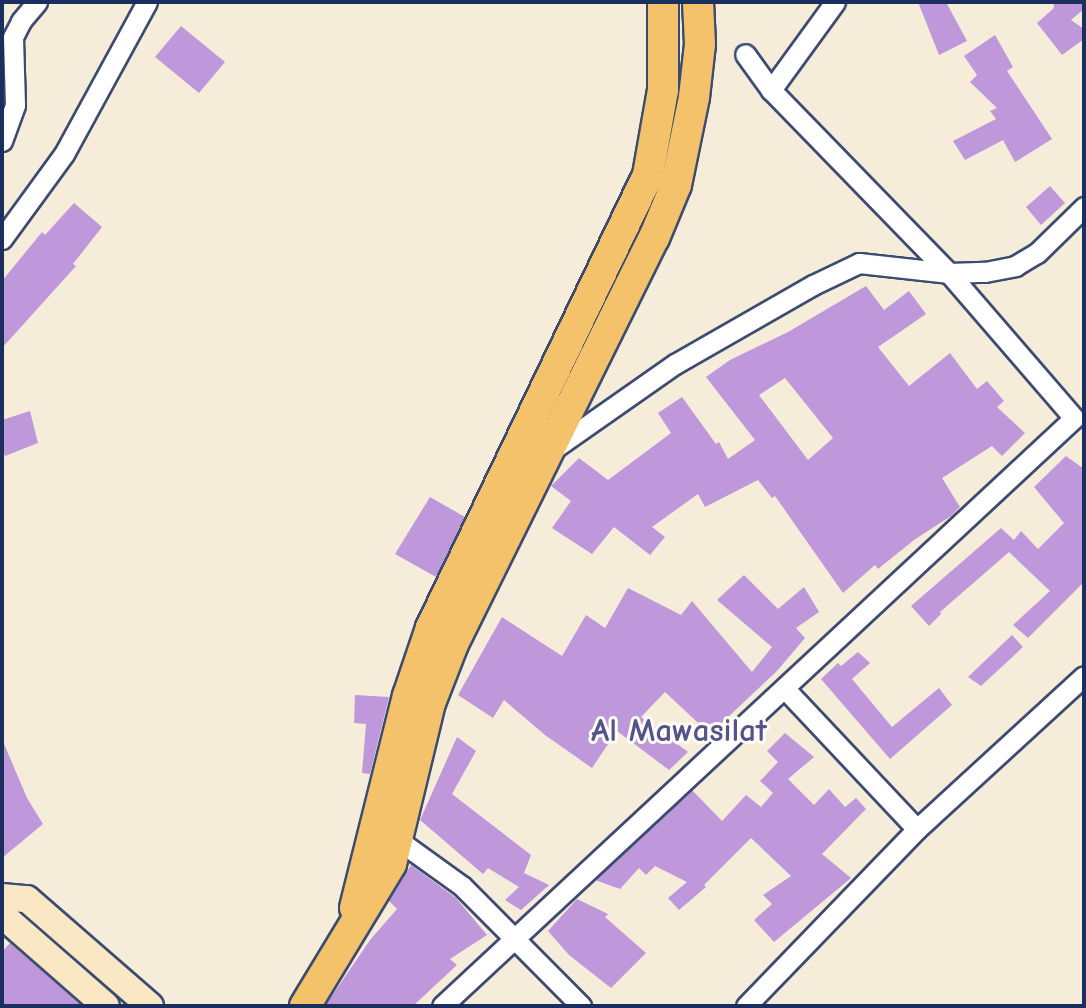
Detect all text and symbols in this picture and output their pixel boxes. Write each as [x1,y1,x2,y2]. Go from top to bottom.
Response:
district label: Al Mawasilat [591,711,767,751]

